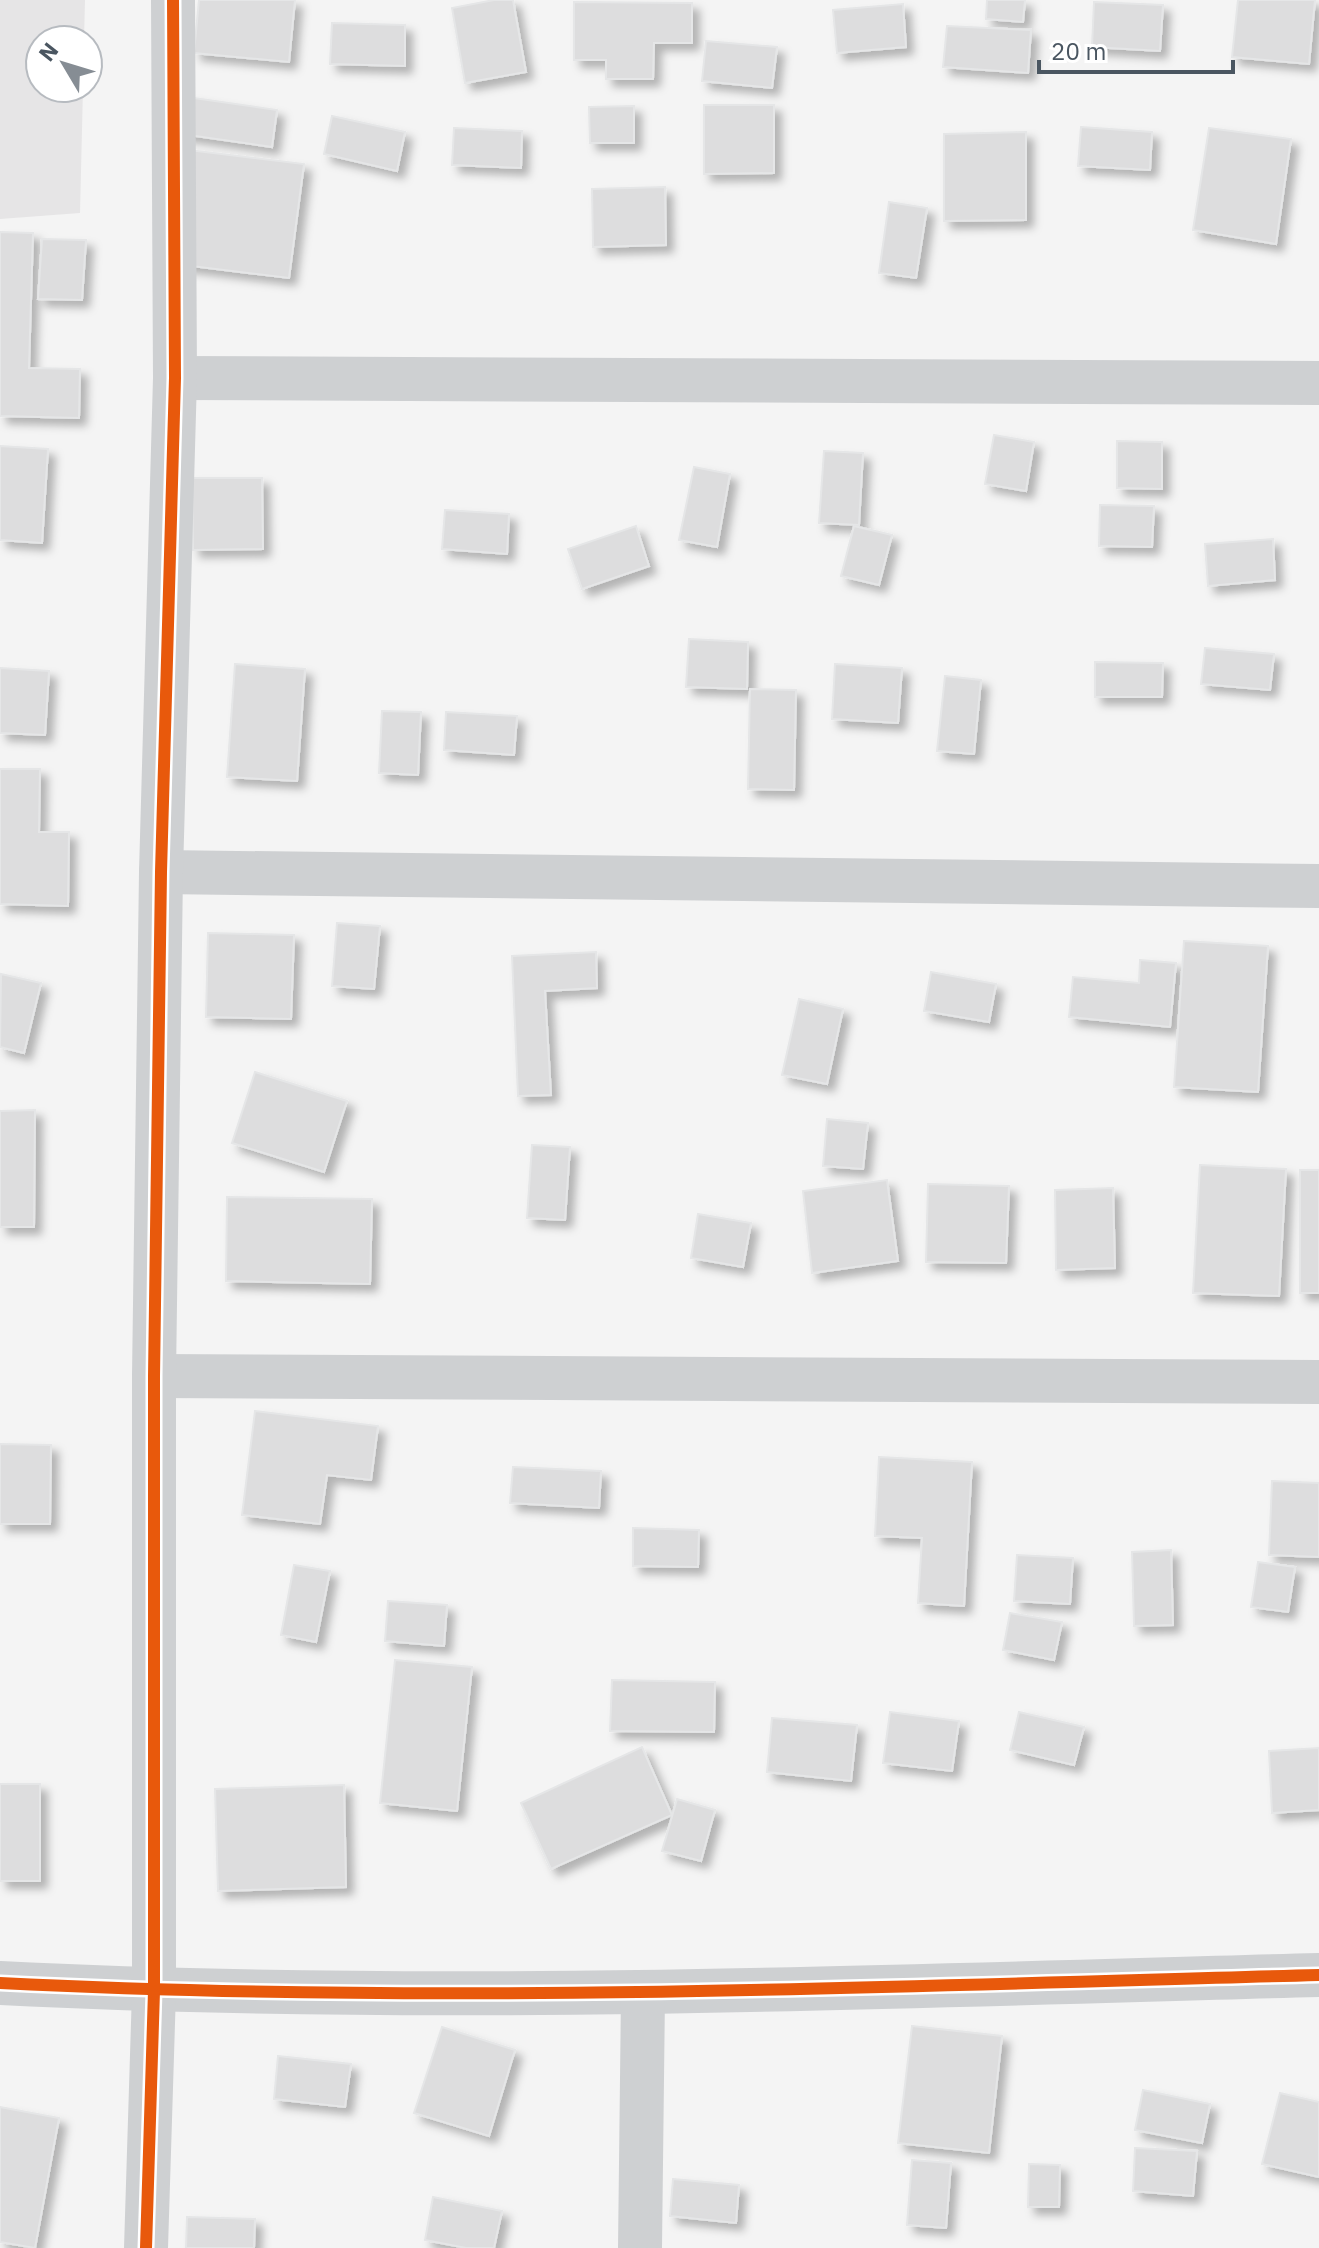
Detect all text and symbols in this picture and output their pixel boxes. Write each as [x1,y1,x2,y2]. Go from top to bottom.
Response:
north arrow [24,24,104,104]
scale bar [1039,24,1233,74]
text: 20 m [1051,35,1106,67]
text: N [32,36,64,67]

